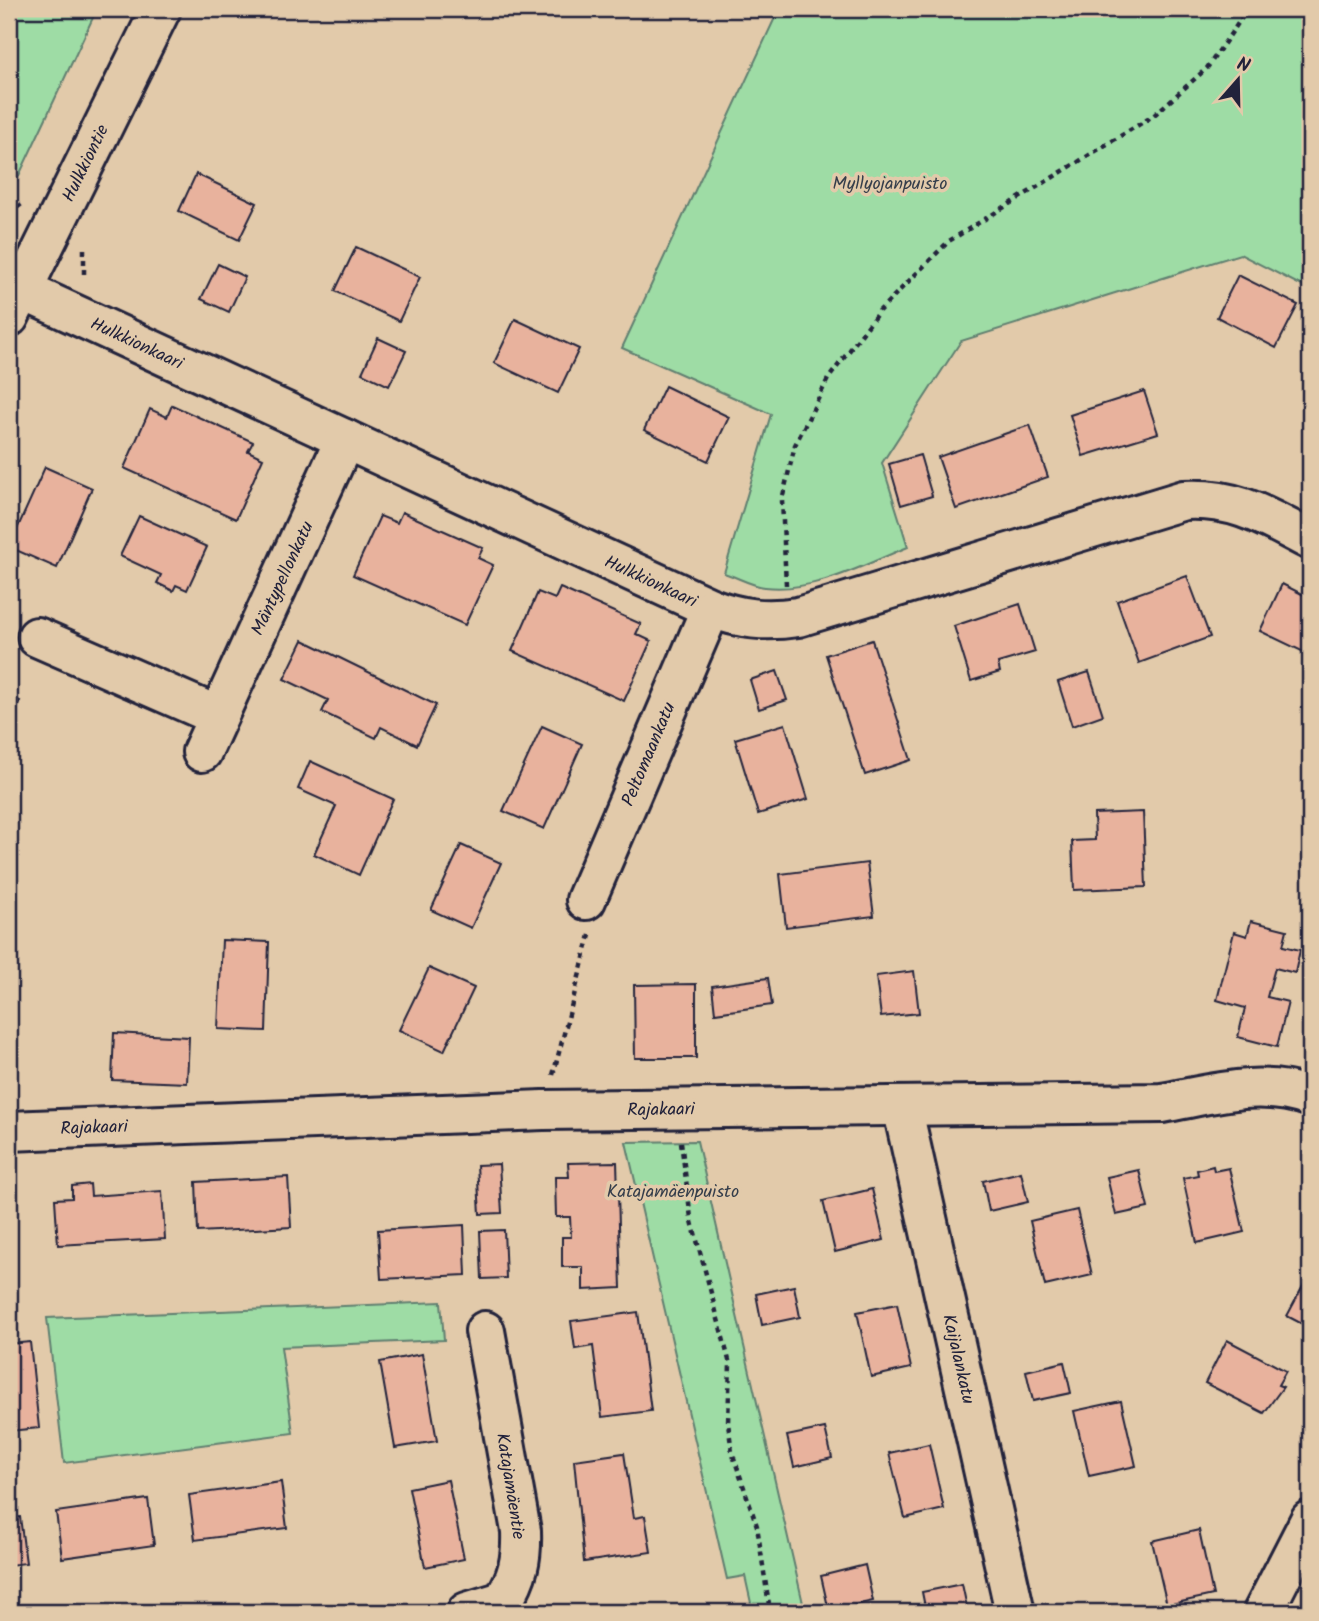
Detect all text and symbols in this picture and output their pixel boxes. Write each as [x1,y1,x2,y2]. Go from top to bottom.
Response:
north arrow [1204,46,1274,116]
text: N [1232,50,1254,82]
street label: Hulkkiontie [55,120,118,207]
park label: Myllyojanpuisto [832,170,948,199]
street label: Hulkkionkaari [85,310,188,379]
street label: Mäntypellonkatu [244,516,323,641]
street label: Hulkkionkaari [599,548,702,617]
street label: Peltomaankatu [614,698,684,811]
street label: Rajakaari [627,1095,696,1126]
street label: Rajakaari [60,1113,129,1144]
park label: Katajamäenpuisto [607,1178,739,1207]
street label: Kaijalankatu [933,1312,982,1407]
street label: Katajamäentie [487,1431,532,1542]

